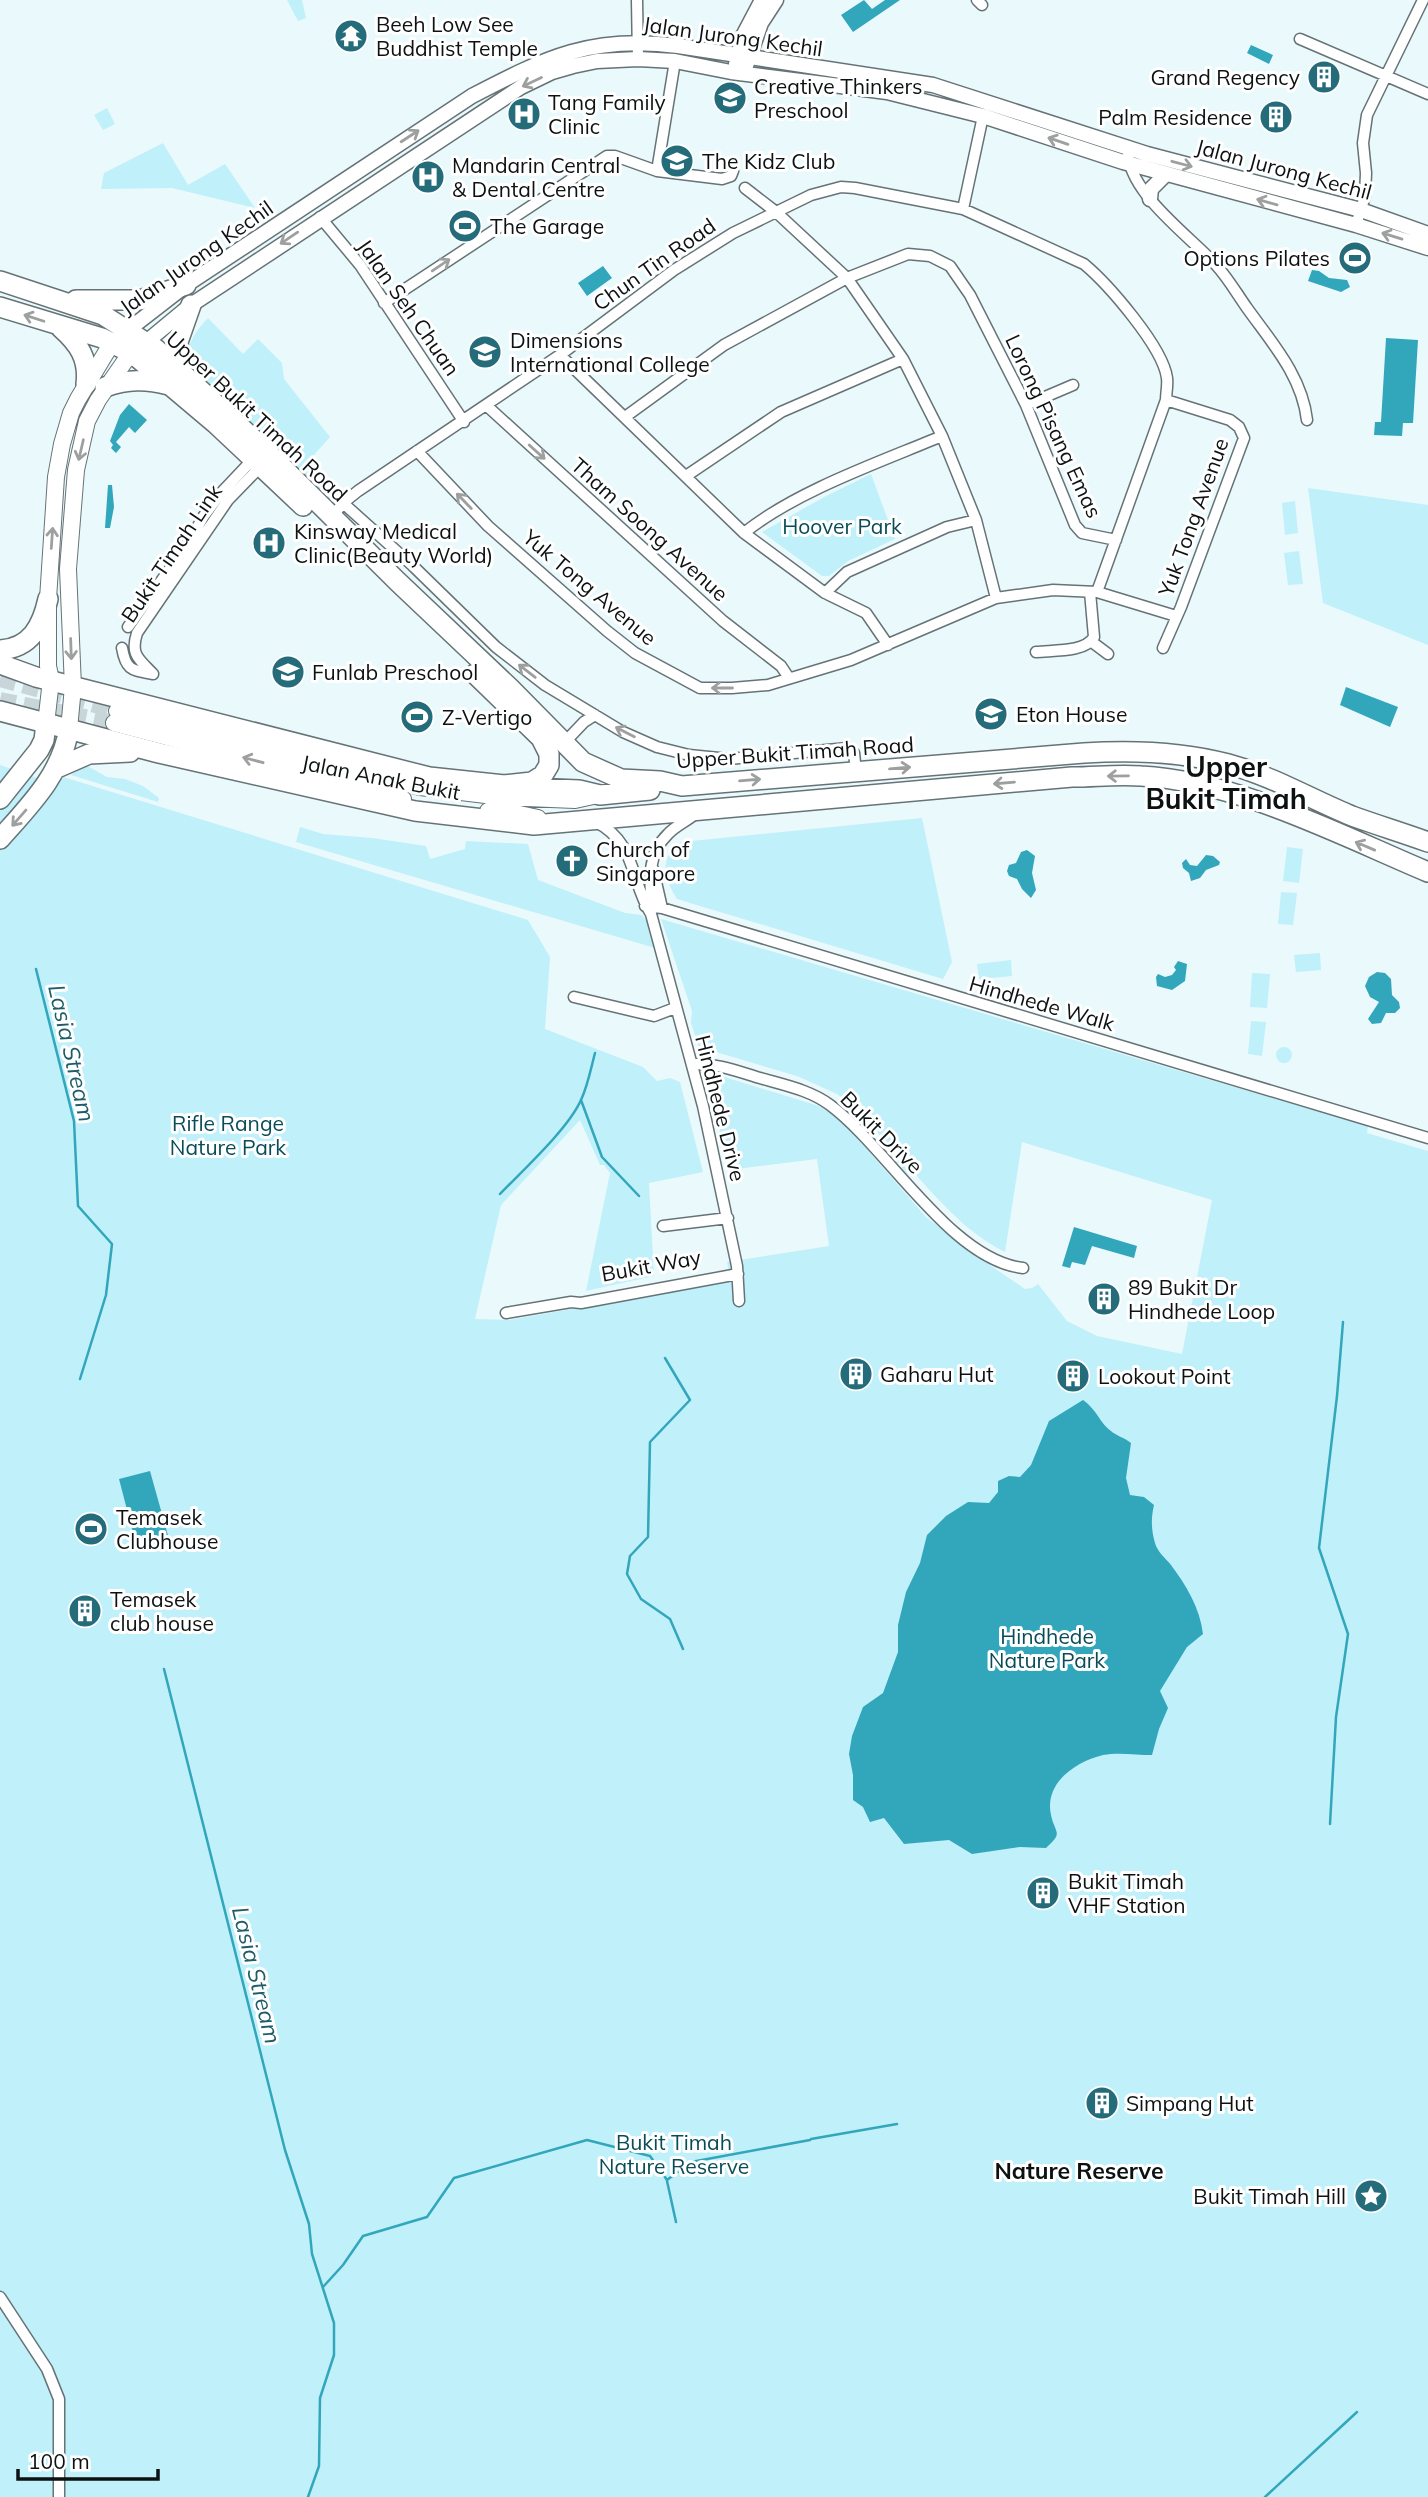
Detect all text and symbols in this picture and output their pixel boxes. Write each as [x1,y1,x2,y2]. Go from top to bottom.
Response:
place label: Beeh Low See Buddhist Temple [376,11,538,61]
street label: Jalan Jurong Kechil [642,11,824,61]
temple icon: Beeh Low See Buddhist Temple [332,17,370,55]
building icon: Grand Regency [1305,58,1343,96]
place label: Grand Regency [1150,64,1300,90]
place label: Creative Thinkers Preschool [754,73,922,123]
one-way arrow [522,75,543,89]
school or university icon: Creative Thinkers Preschool [711,79,749,117]
place label: Tang Family Clinic [548,89,666,139]
hospital icon: Tang Family Clinic [505,95,543,133]
building icon: Palm Residence [1257,98,1295,136]
place label: Palm Residence [1098,104,1252,130]
one-way arrow [400,129,419,144]
street label: Jalan Jurong Kechil [1193,133,1375,205]
one-way arrow [1047,134,1069,147]
school or university icon: The Kidz Club [658,142,696,180]
place label: The Kidz Club [702,148,835,174]
place label: Mandarin Central & Dental Centre [452,152,620,202]
hospital icon: Mandarin Central & Dental Centre [409,158,447,196]
one-way arrow [1171,158,1193,171]
street label: Jalan Jurong Kechil [114,194,278,320]
one-way arrow [1256,194,1278,207]
sports icon: The Garage [446,207,484,245]
street label: Chun Tin Road [588,212,720,316]
place label: The Garage [490,213,604,239]
one-way arrow [1381,228,1403,241]
one-way arrow [280,231,300,245]
street label: Jalan Seh Chuan [352,234,466,380]
sports icon: Options Pilates [1336,239,1374,277]
place label: Options Pilates [1183,245,1330,271]
one-way arrow [431,258,450,272]
one-way arrow [23,311,45,323]
street label: Upper Bukit Timah Road [161,325,353,507]
place label: Dimensions International College [510,327,710,377]
street label: Lorong Pisang Emas [1000,330,1108,522]
school or university icon: Dimensions International College [466,333,504,371]
street label: Yuk Tong Avenue [1152,434,1234,601]
one-way arrow [73,438,87,461]
one-way arrow [528,444,546,460]
street label: Tham Soong Avenue [566,452,734,606]
street label: Bukit Timah Link [115,479,227,627]
one-way arrow [456,492,473,510]
park label: Hoover Park [782,513,902,539]
place label: Kinsway Medical Clinic(Beauty World) [294,518,493,568]
street label: Yuk Tong Avenue [517,523,662,650]
hospital icon: Kinsway Medical Clinic(Beauty World) [250,524,288,562]
one-way arrow [46,527,59,550]
one-way arrow [65,637,78,660]
school or university icon: Funlab Preschool [269,653,307,691]
place label: Funlab Preschool [312,659,478,685]
one-way arrow [518,664,537,679]
one-way arrow [711,681,734,695]
school or university icon: Eton House [972,695,1010,733]
sports icon: Z-Vertigo [398,698,436,736]
place label: Eton House [1016,701,1127,727]
place label: Z-Vertigo [442,704,532,730]
one-way arrow [616,725,636,739]
street label: Upper Bukit Timah Road [675,731,915,773]
street label: Jalan Anak Bukit [299,749,463,805]
district label: Upper Bukit Timah [1145,749,1307,816]
one-way arrow [242,753,265,766]
one-way arrow [889,761,911,774]
one-way arrow [1107,770,1130,783]
one-way arrow [739,773,761,786]
one-way arrow [993,777,1015,790]
one-way arrow [11,809,27,827]
place label: Church of Singapore [596,836,695,886]
one-way arrow [1355,838,1376,851]
church icon: Church of Singapore [553,842,591,880]
street label: Hindhede Walk [966,970,1118,1036]
water label: Lasia Stream [42,981,102,1125]
street label: Hindhede Drive [690,1032,752,1184]
street label: Bukit Drive [835,1085,929,1179]
park label: Rifle Range Nature Park [170,1110,286,1160]
street label: Bukit Way [599,1243,703,1287]
place label: 89 Bukit Dr Hindhede Loop [1128,1274,1275,1324]
building icon: 89 Bukit Dr Hindhede Loop [1085,1280,1123,1318]
building icon: Gaharu Hut [837,1355,875,1393]
building icon: Lookout Point [1054,1357,1092,1395]
place label: Gaharu Hut [880,1361,994,1387]
place label: Lookout Point [1098,1363,1231,1389]
place label: Temasek Clubhouse [116,1504,218,1554]
sports icon: Temasek Clubhouse [72,1510,110,1548]
place label: Temasek club house [110,1586,214,1636]
building icon: Temasek club house [66,1592,104,1630]
park label: Hindhede Nature Park [989,1623,1105,1673]
place label: Bukit Timah VHF Station [1068,1868,1186,1918]
building icon: Bukit Timah VHF Station [1024,1874,1062,1912]
water label: Lasia Stream [226,1904,288,2046]
building icon: Simpang Hut [1083,2084,1121,2122]
place label: Simpang Hut [1126,2090,1254,2116]
park label: Bukit Timah Nature Reserve [599,2129,749,2179]
district label: Nature Reserve [994,2156,1164,2185]
place icon: Bukit Timah Hill [1352,2177,1390,2215]
place label: Bukit Timah Hill [1193,2183,1346,2209]
scale bar [18,2438,158,2482]
text: 100 m [28,2448,90,2474]

